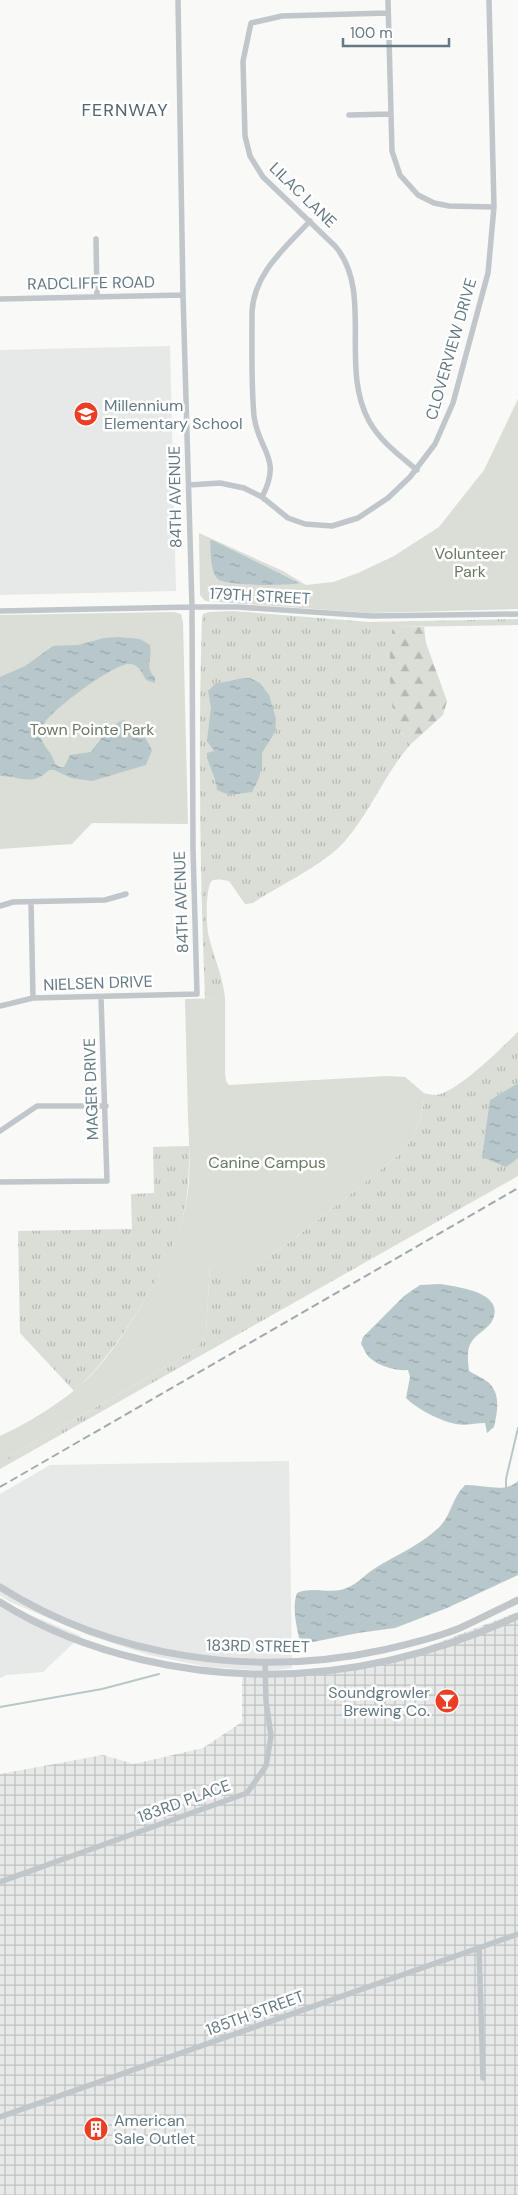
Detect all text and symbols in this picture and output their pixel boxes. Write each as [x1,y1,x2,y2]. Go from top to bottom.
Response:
scale bar [343,15,449,47]
text: 100 m [350,23,393,43]
district label: FERNWAY [81,98,169,122]
street label: LILAC LANE [265,158,341,232]
street label: RADCLIFFE ROAD [27,271,155,295]
street label: CLOVERVIEW DRIVE [421,276,481,422]
place label: Millennium Elementary School [104,395,242,434]
school or university icon: Millennium Elementary School [73,401,99,427]
street label: 84TH AVENUE [164,446,186,548]
park label: Volunteer Park [434,543,506,582]
street label: 179TH STREET [209,583,311,609]
park label: Town Pointe Park [30,719,154,740]
street label: 84TH AVENUE [169,851,193,953]
street label: NIELSEN DRIVE [43,971,153,995]
street label: MAGER DRIVE [79,1037,103,1141]
park label: Canine Campus [208,1152,326,1173]
street label: 183RD STREET [206,1635,310,1657]
place label: Soundgrowler Brewing Co. [328,1682,430,1721]
bar icon: Soundgrowler Brewing Co. [434,1688,460,1714]
street label: 183RD PLACE [135,1775,233,1827]
street label: 185TH STREET [203,1986,307,2040]
place label: American Sale Outlet [114,2110,195,2149]
building icon: American Sale Outlet [83,2116,109,2142]

